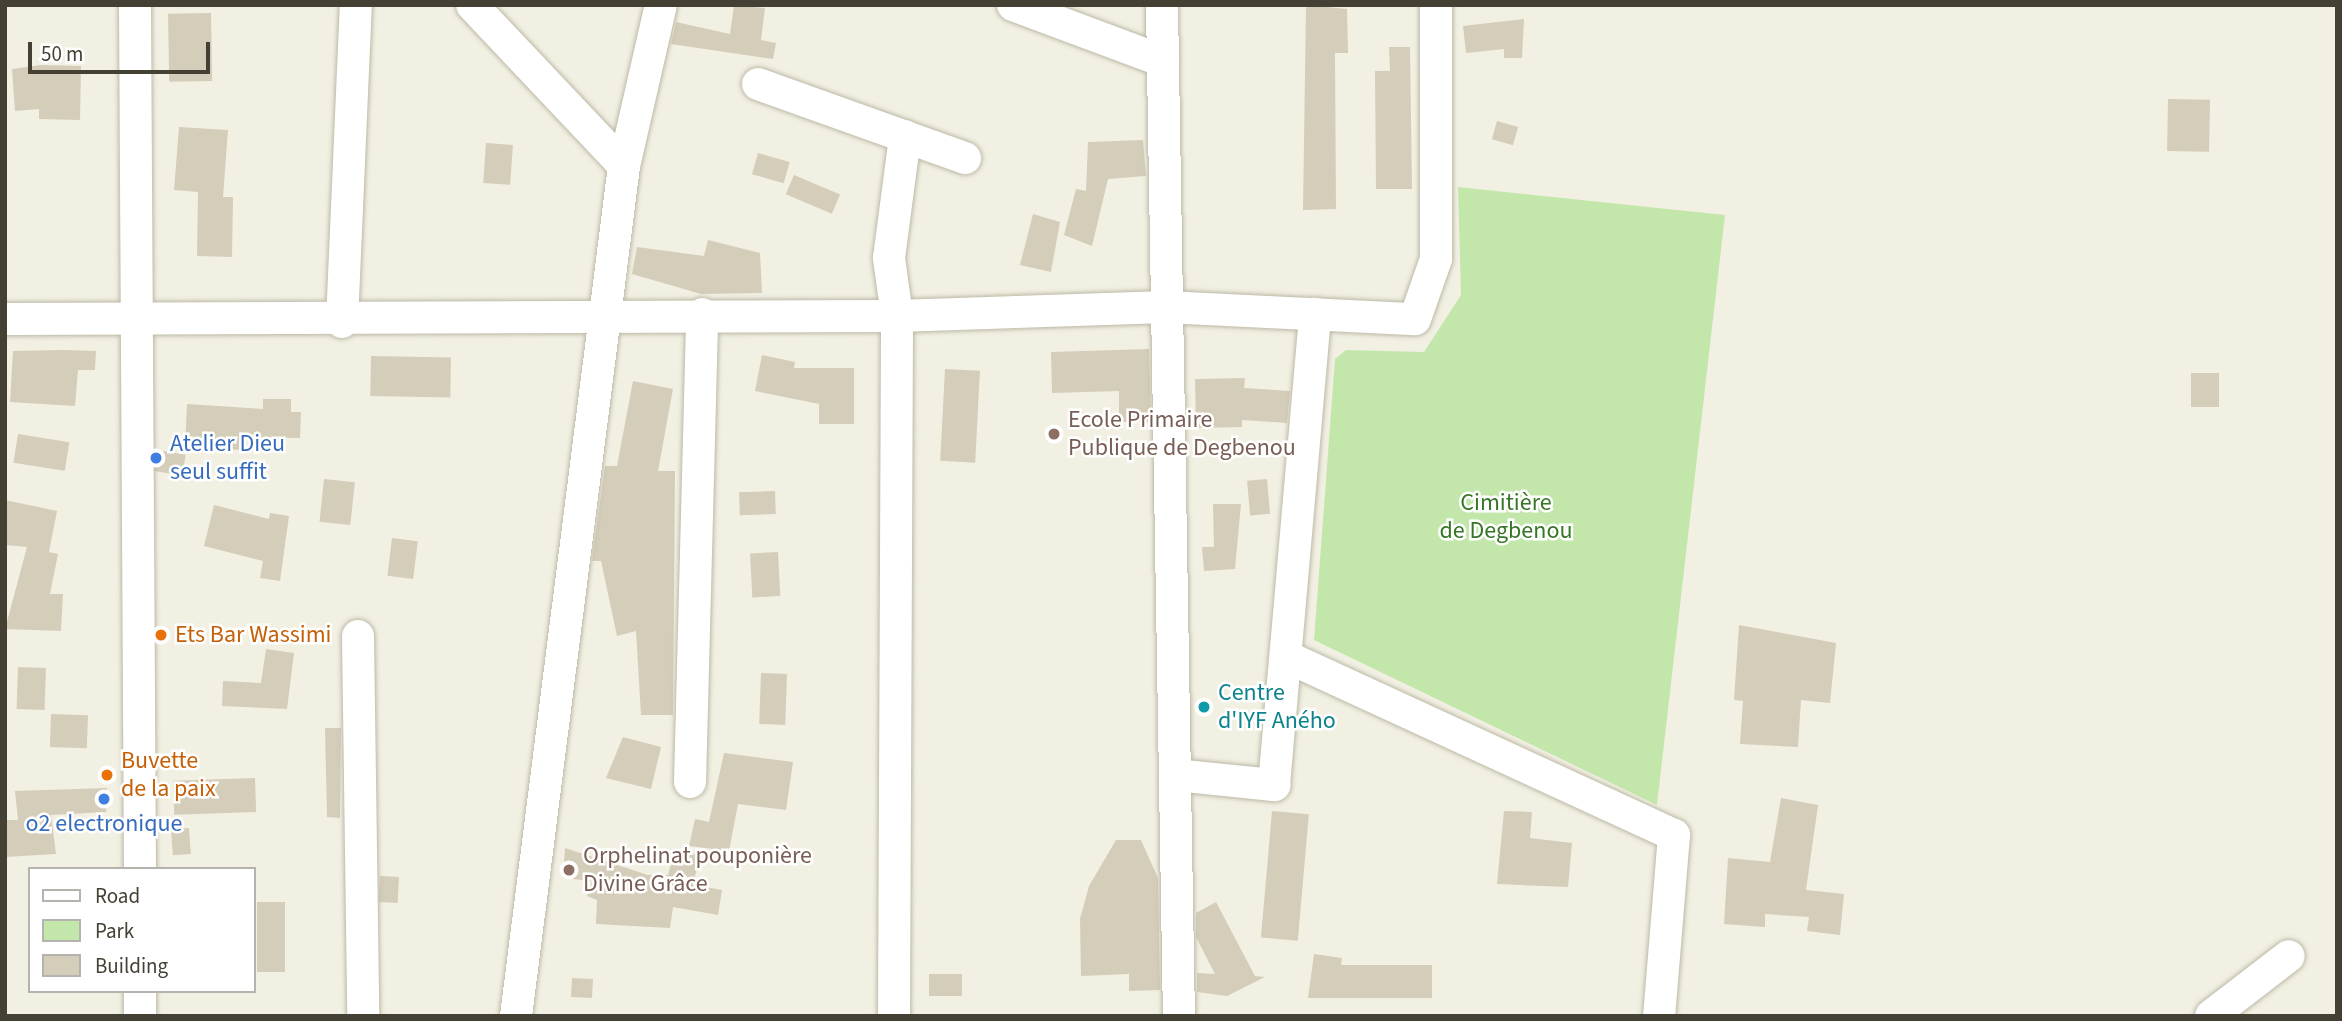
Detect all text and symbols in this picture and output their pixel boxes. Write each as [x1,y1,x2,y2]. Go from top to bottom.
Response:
scale bar [32,28,214,72]
text: 50 m [41,39,83,69]
place label: Ecole Primaire Publique de Degbenou [1068,406,1296,462]
marker: Ecole Primaire Publique de Degbenou [1046,426,1062,442]
place label: Atelier Dieu seul suffit [170,430,285,486]
marker: Atelier Dieu seul suffit [148,450,164,466]
park label: Cimitière de Degbenou [1440,489,1572,545]
place label: Ets Bar Wassimi [175,621,332,649]
marker: Ets Bar Wassimi [153,627,169,643]
place label: Centre d'IYF Aného [1218,679,1336,735]
marker: Centre d'IYF Aného [1196,699,1212,715]
place label: Buvette de la paix [121,747,216,803]
marker: Buvette de la paix [99,767,115,783]
marker: o2 electronique [96,791,112,807]
place label: o2 electronique [26,810,182,838]
place label: Orphelinat pouponière Divine Grâce [583,842,812,898]
marker: Orphelinat pouponière Divine Grâce [561,862,577,878]
legend [28,867,256,993]
text: Road [95,881,140,911]
text: Park [95,916,134,946]
text: Building [95,951,168,981]

